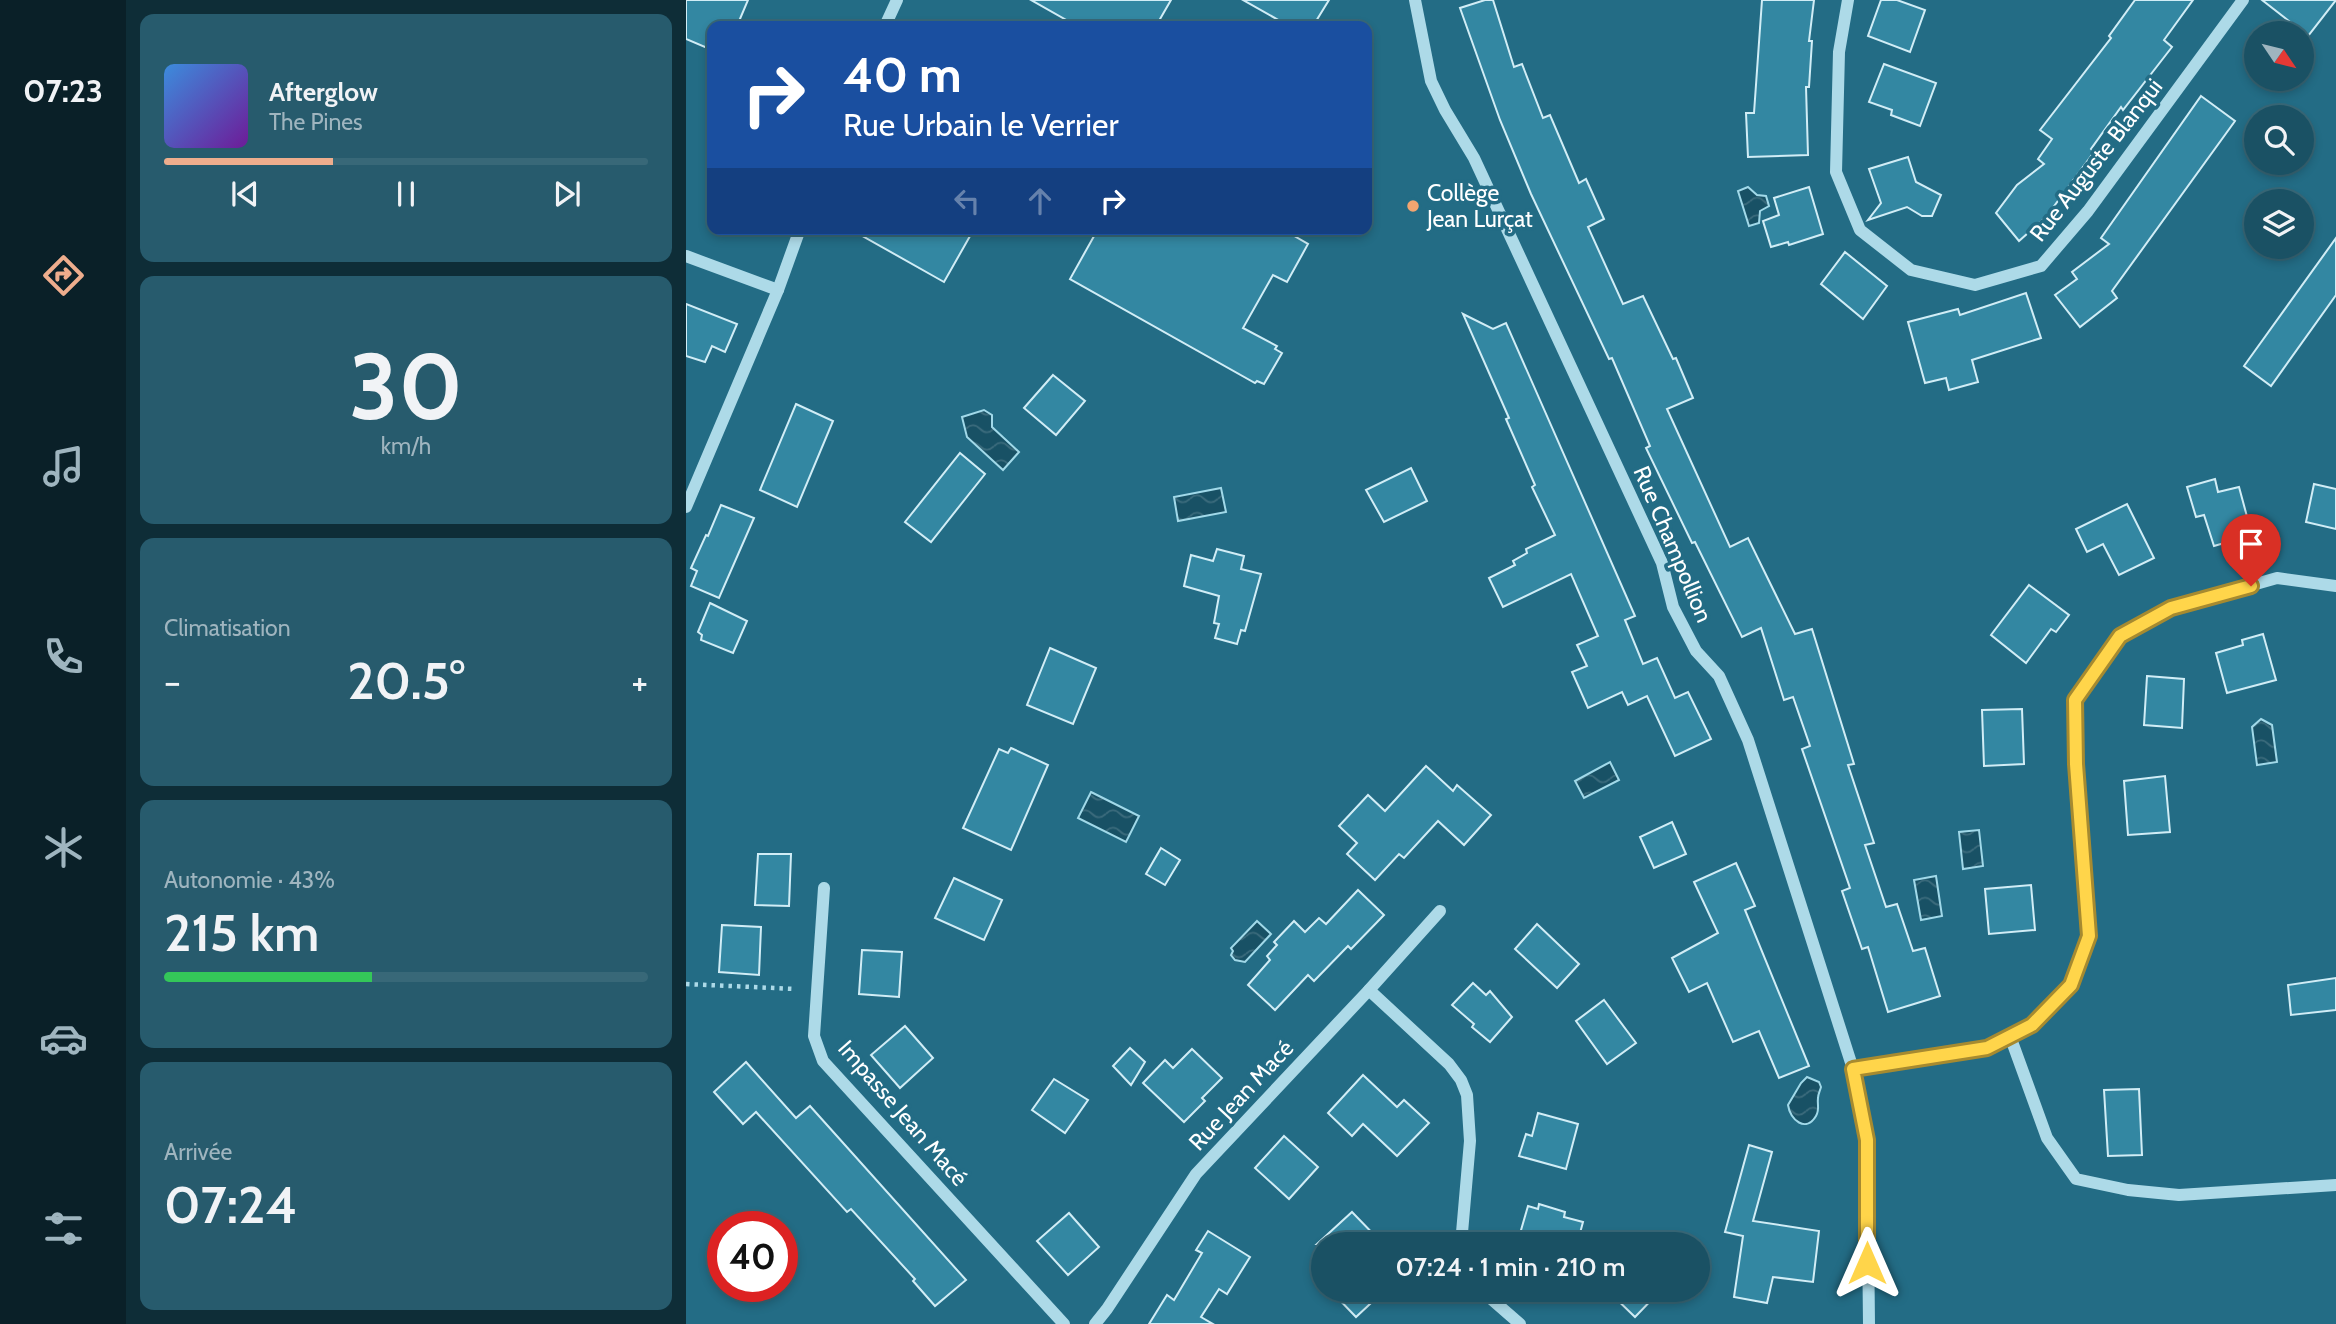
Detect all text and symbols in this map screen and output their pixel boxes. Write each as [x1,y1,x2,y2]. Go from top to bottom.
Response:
north arrow [2244,21,2314,91]
map controls [2244,21,2314,259]
text: 40 m [843,45,962,104]
icon: right [728,49,819,140]
text: 07:23 [23,71,103,110]
street label: Rue Auguste Blanqui [2024,73,2168,247]
text: Afterglow [269,76,378,108]
text: Rue Urbain le Verrier [843,105,1119,144]
button: search [2244,105,2314,175]
text: The Pines [269,108,363,136]
icon: previous [226,175,264,213]
icon: pause [387,175,425,213]
icon: next [548,175,586,213]
place label: Collège Jean Lurçat [1426,179,1533,233]
icon: left [948,182,986,220]
icon: ahead [1021,182,1059,220]
icon: right [1094,182,1132,220]
button: layers [2244,189,2314,259]
marker: Collège Jean Lurçat [1405,198,1421,214]
icon: directions [39,251,88,300]
text: 30 [349,331,463,442]
text: km/h [381,432,431,460]
icon: music [39,442,88,491]
street label: Rue Champollion [1627,462,1719,626]
pin [2221,514,2281,586]
icon: arrive [2232,525,2270,563]
text: Climatisation [164,614,291,642]
icon: phone [39,632,88,681]
text: 20.5° [347,649,465,712]
text: − [164,658,181,705]
text: + [631,658,648,705]
icon: climate [39,823,88,872]
text: Autonomie · 43% [164,866,335,894]
text: 215 km [164,901,319,964]
icon: car [39,1014,88,1063]
street label: Impasse Jean Macé [832,1034,974,1192]
street label: Rue Jean Macé [1183,1034,1299,1156]
text: Arrivée [164,1138,232,1166]
text: 07:24 [164,1173,297,1236]
icon: filters [39,1204,88,1253]
speed limit sign: 40 [707,1211,798,1302]
position arrow [1830,1226,1904,1300]
text: 07:24 · 1 min · 210 m [1396,1251,1625,1283]

